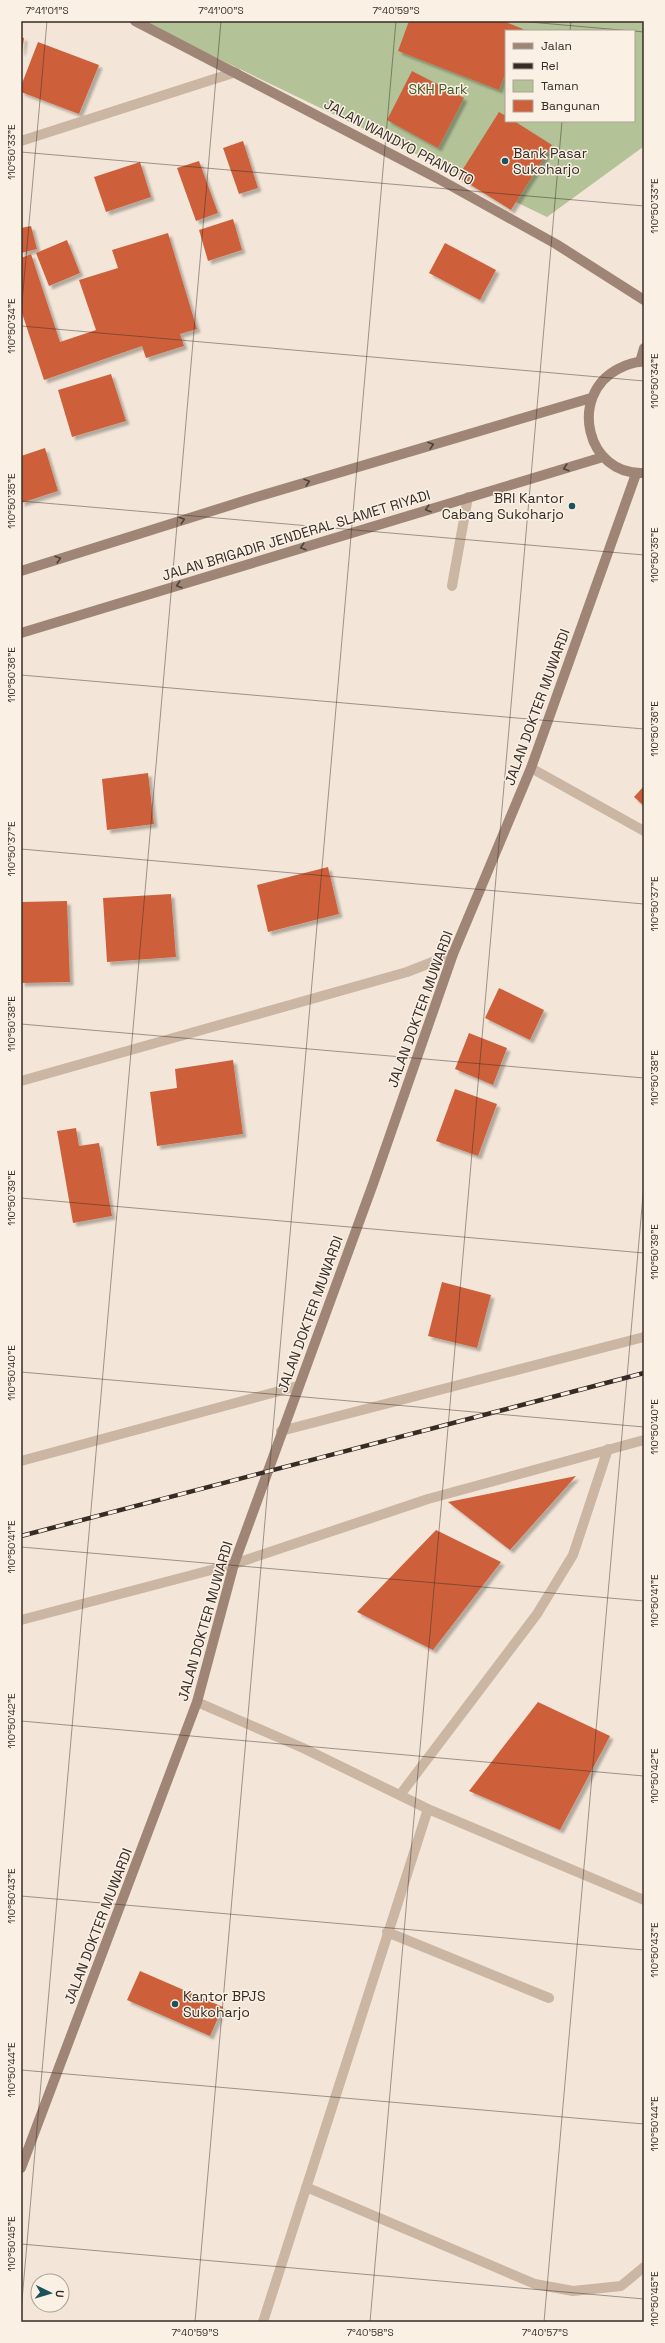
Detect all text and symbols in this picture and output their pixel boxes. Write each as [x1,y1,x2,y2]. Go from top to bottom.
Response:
text: 7°41'01"S [25,4,69,17]
text: 7°41'00"S [198,4,244,17]
text: 7°40'59"S [372,4,420,17]
legend [505,30,635,122]
text: Jalan [541,38,572,54]
text: Rel [541,58,559,74]
text: Taman [541,78,578,94]
park label: SKH Park [408,80,468,98]
street label: JALAN WANDYO PRANOTO [321,95,477,189]
text: Bangunan [541,98,600,114]
text: 110°50'33"E [5,124,18,180]
place label: Bank Pasar Sukoharjo [513,144,587,178]
marker: Bank Pasar Sukoharjo [500,156,510,166]
text: 110°50'33"E [648,178,661,234]
text: 110°50'34"E [5,298,18,354]
text: 110°50'34"E [648,353,661,409]
one-way arrow [428,441,435,450]
one-way arrow [562,463,569,472]
text: 110°50'35"E [5,473,18,529]
one-way arrow [303,478,310,487]
street label: JALAN BRIGADIR JENDERAL SLAMET RIYADI [160,486,432,584]
place label: BRI Kantor Cabang Sukoharjo [442,489,564,523]
marker: BRI Kantor Cabang Sukoharjo [567,501,577,511]
one-way arrow [424,504,431,513]
one-way arrow [179,516,186,525]
text: 110°50'35"E [648,527,661,583]
one-way arrow [300,542,307,551]
one-way arrow [55,555,62,564]
one-way arrow [176,580,183,589]
street label: JALAN DOKTER MUWARDI [500,626,574,788]
text: 110°50'36"E [5,647,18,703]
text: 110°50'36"E [648,701,661,757]
text: 110°50'37"E [5,821,18,877]
text: 110°50'37"E [648,876,661,932]
street label: JALAN DOKTER MUWARDI [383,928,457,1090]
text: 110°50'38"E [5,996,18,1052]
text: 110°50'38"E [648,1050,661,1106]
text: 110°50'39"E [5,1170,18,1226]
text: 110°50'39"E [648,1224,661,1280]
street label: JALAN DOKTER MUWARDI [273,1233,347,1395]
text: 110°50'40"E [5,1345,18,1401]
text: 110°50'40"E [648,1399,661,1455]
text: 110°50'41"E [5,1520,18,1574]
street label: JALAN DOKTER MUWARDI [174,1539,236,1703]
text: 110°50'41"E [648,1574,661,1628]
text: 110°50'42"E [5,1693,18,1749]
text: 110°50'42"E [648,1748,661,1804]
street label: JALAN DOKTER MUWARDI [60,1846,136,2006]
text: 110°50'43"E [5,1868,18,1924]
text: 110°50'43"E [648,1922,661,1978]
place label: Kantor BPJS Sukoharjo [183,1987,265,2021]
marker: Kantor BPJS Sukoharjo [170,1999,180,2009]
text: 110°50'44"E [5,2042,18,2098]
text: 110°50'44"E [648,2096,661,2152]
text: 110°50'45"E [5,2216,18,2272]
text: 110°50'45"E [648,2271,661,2327]
north arrow [30,2273,70,2313]
text: U [53,2290,67,2298]
text: 7°40'59"S [171,2326,219,2339]
text: 7°40'58"S [346,2326,394,2339]
text: 7°40'57"S [522,2326,568,2339]

